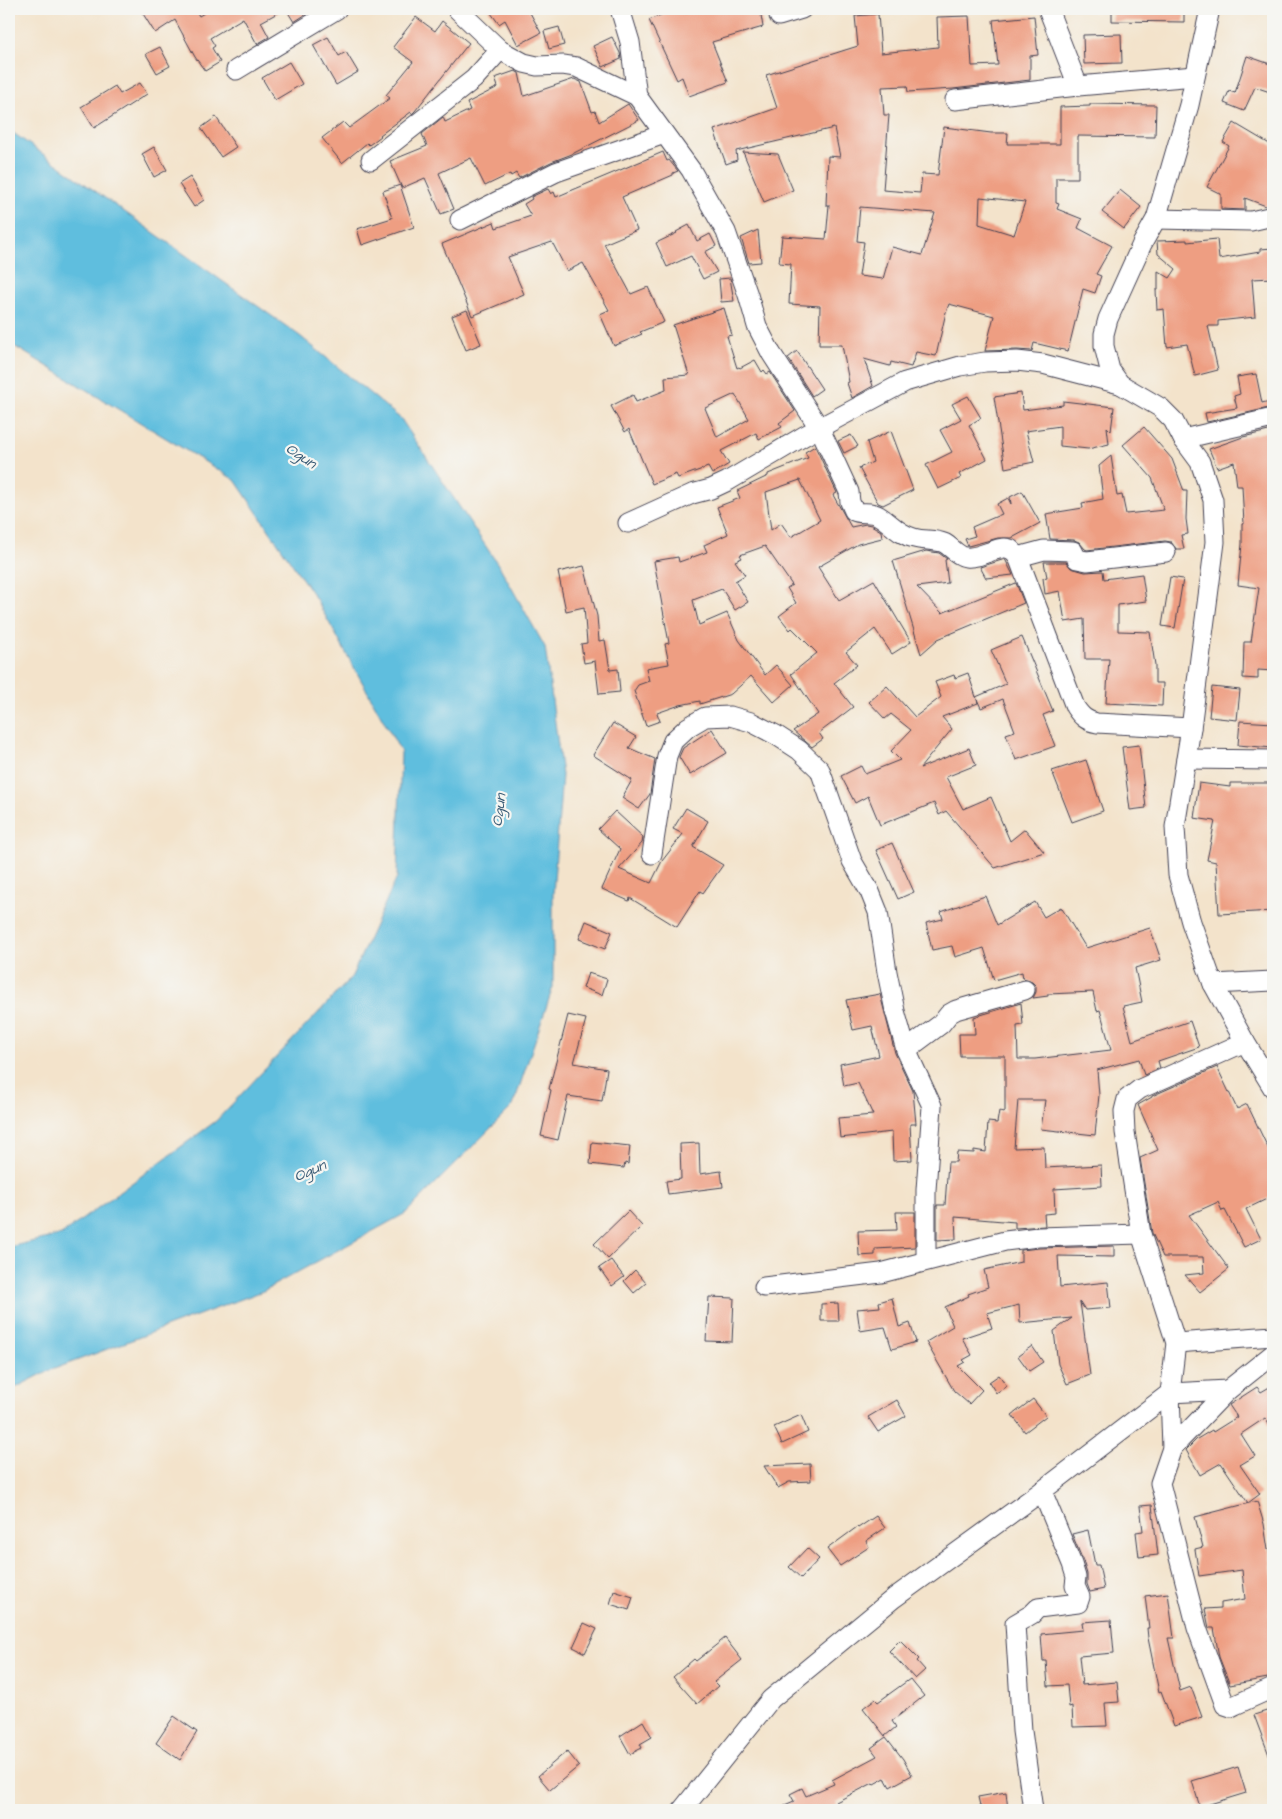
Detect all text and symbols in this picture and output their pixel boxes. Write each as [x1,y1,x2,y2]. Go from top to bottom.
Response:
water label: Ogun [281,438,322,475]
water label: Ogun [487,791,513,828]
water label: Ogun [291,1154,331,1188]

